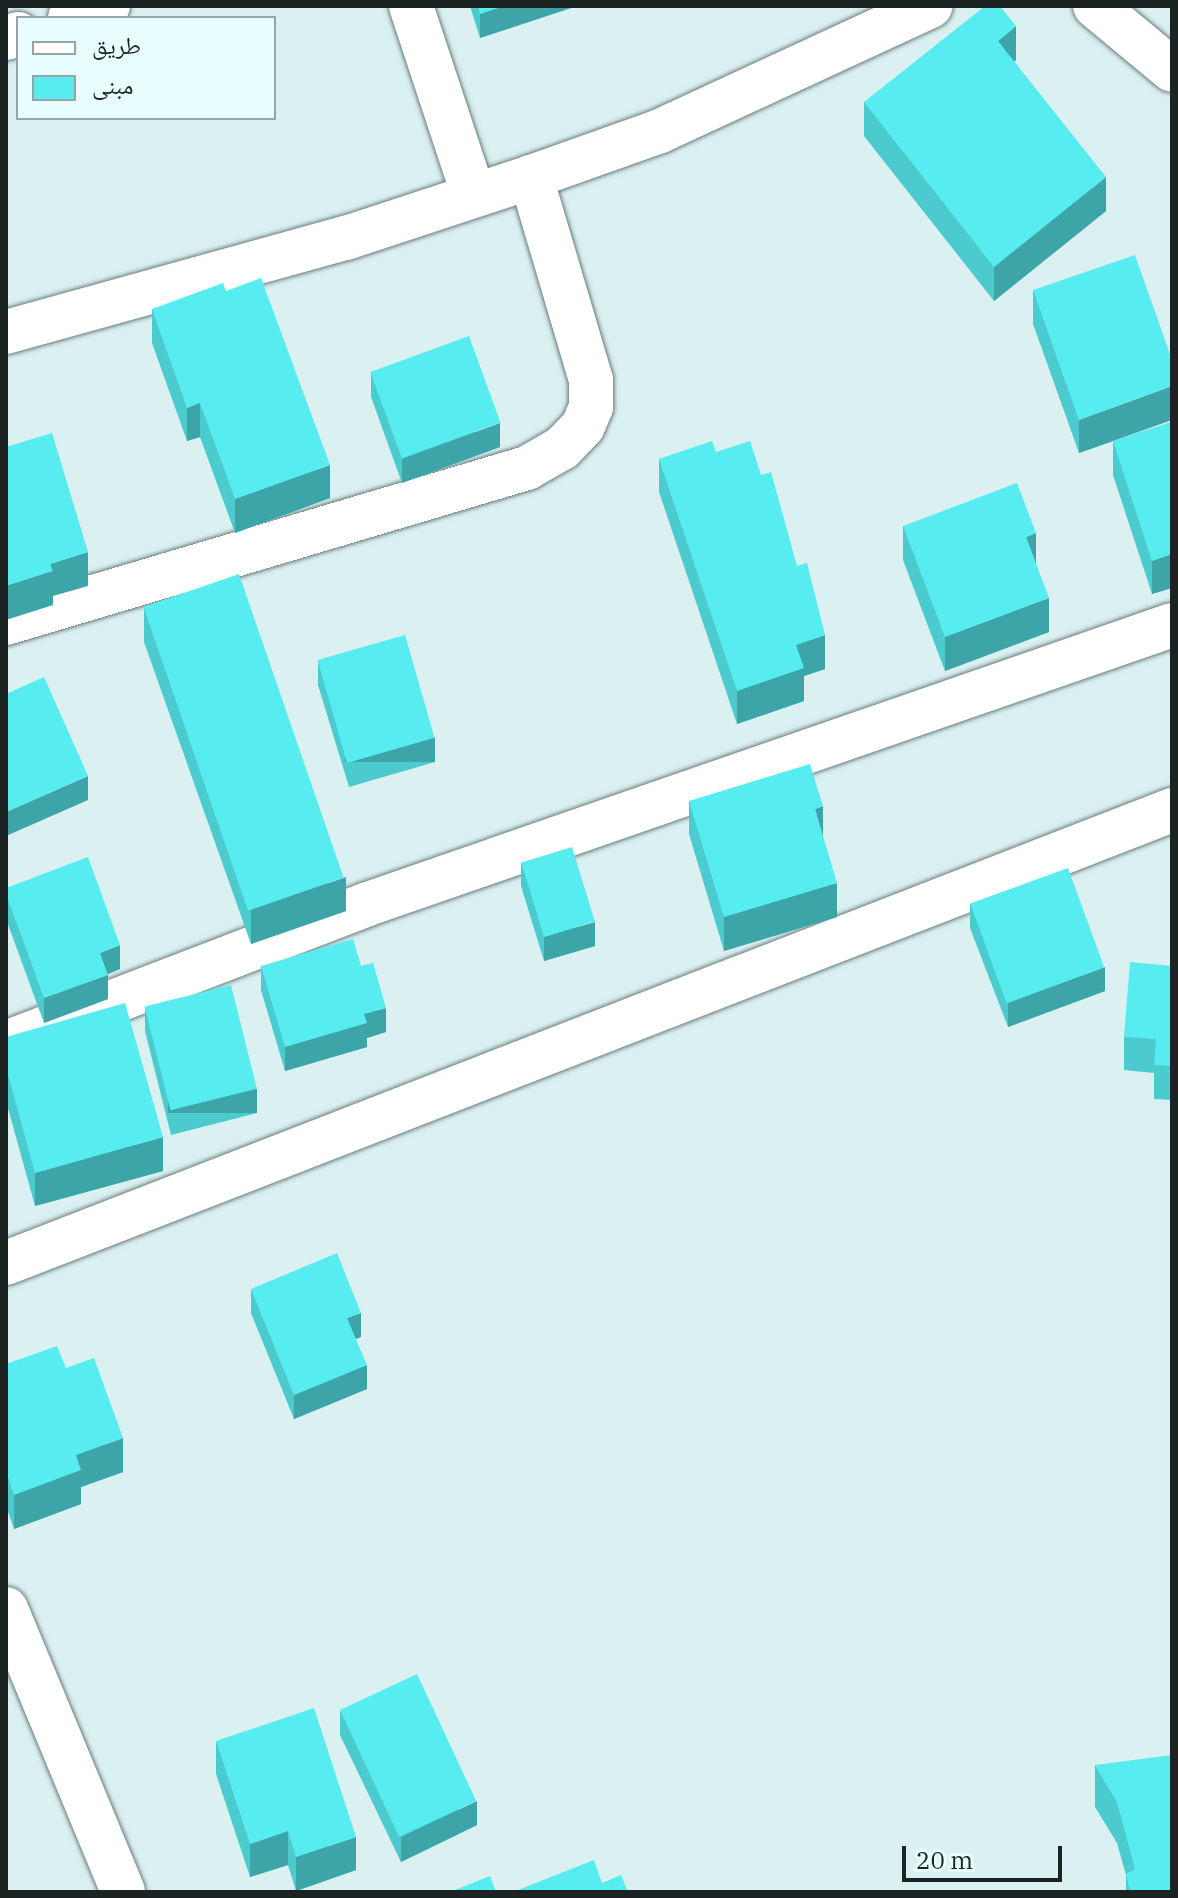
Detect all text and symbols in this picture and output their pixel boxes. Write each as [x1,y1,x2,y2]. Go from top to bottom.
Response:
legend [16,16,276,120]
text: طريق [92,29,141,61]
text: مبنى [92,69,133,101]
scale bar [906,1830,1066,1880]
text: 20 m [916,1844,973,1876]

